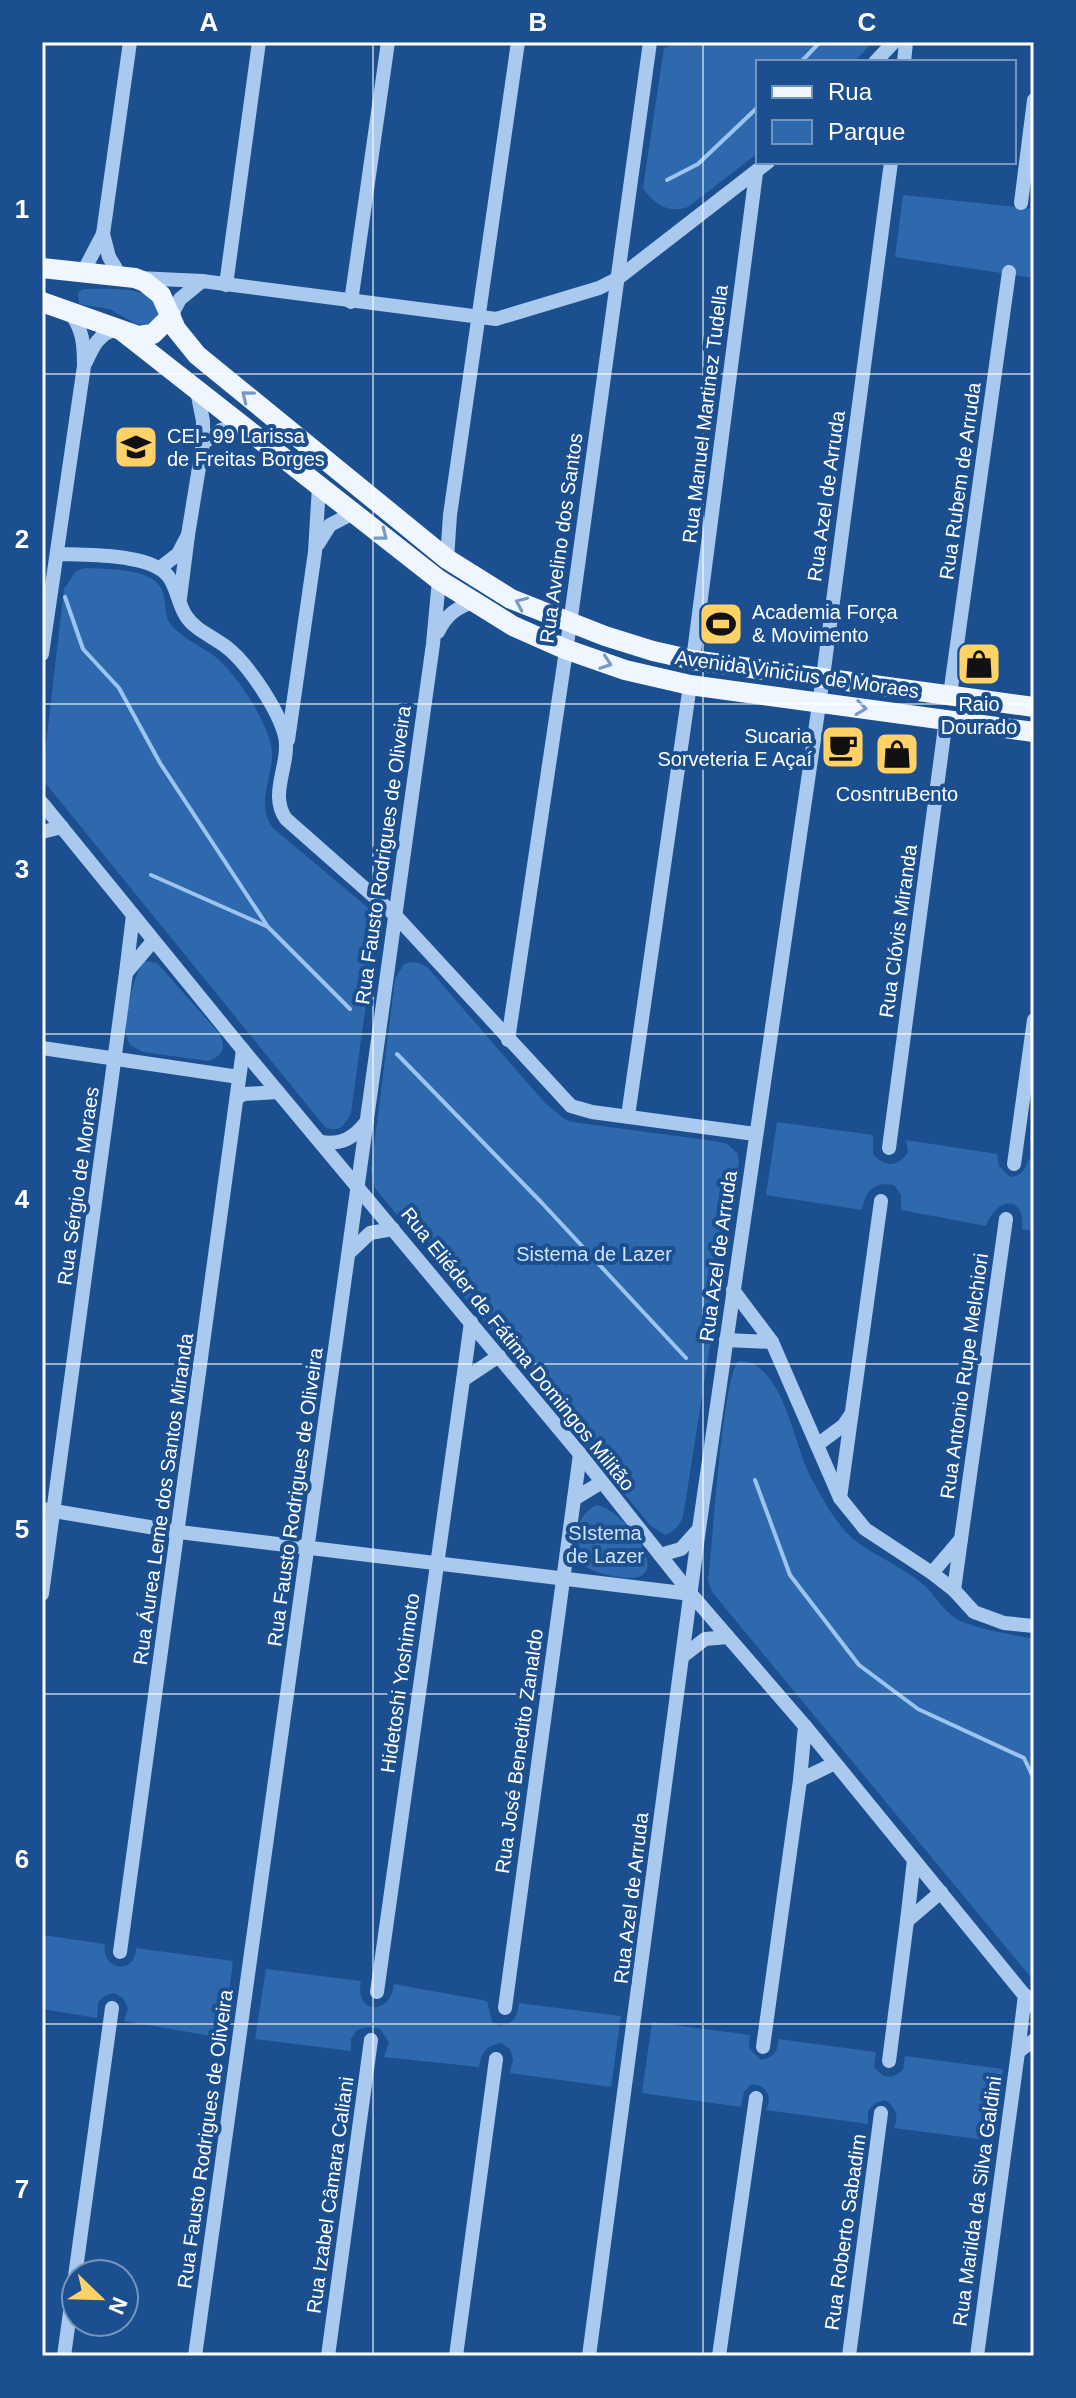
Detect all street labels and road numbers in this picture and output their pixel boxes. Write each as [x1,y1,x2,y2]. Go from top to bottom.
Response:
street label: Rua Manuel Martinez Tudella [678,283,732,544]
street label: Rua Rubem de Arruda [935,380,985,581]
street label: Rua Azel de Arruda [803,408,849,583]
street label: Rua Avelino dos Santos [535,431,587,645]
street label: Avenida Vinicius de Moraes [674,646,920,702]
street label: Rua Fausto Rodrigues de Oliveira [351,703,415,1006]
street label: Rua Clóvis Miranda [875,842,921,1019]
street label: Rua Sérgio de Moraes [53,1085,103,1287]
street label: Rua Azel de Arruda [695,1168,741,1343]
street label: Rua Eliéder de Fátima Domingos Militão [397,1203,639,1495]
street label: Rua Antonio Rupe Melchiori [936,1252,992,1500]
street label: Rua Áurea Leme dos Santos Miranda [129,1331,197,1666]
street label: Rua Fausto Rodrigues de Oliveira [263,1345,327,1648]
street label: Hidetoshi Yoshimoto [376,1592,424,1774]
street label: Rua José Benedito Zanaldo [491,1627,547,1875]
street label: Rua Azel de Arruda [610,1810,653,1985]
street label: Rua Fausto Rodrigues de Oliveira [173,1987,237,2290]
street label: Rua Izabel Câmara Caliani [302,2075,358,2315]
street label: Rua Marilda da Silva Galdini [949,2075,1005,2327]
street label: Rua Roberto Sabadim [820,2132,870,2332]

